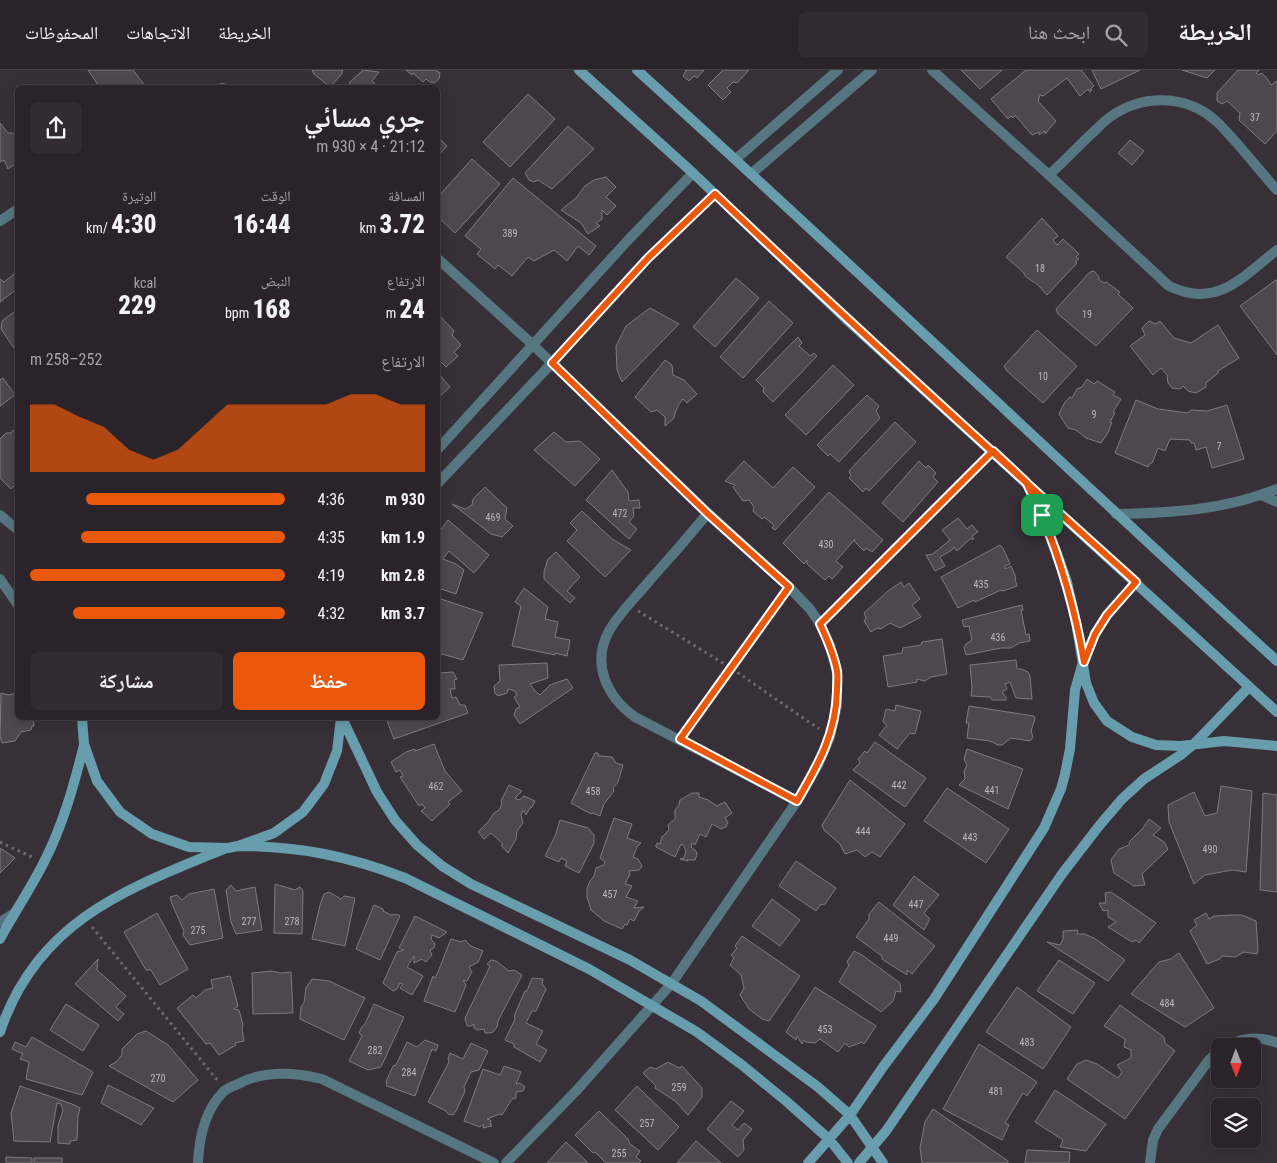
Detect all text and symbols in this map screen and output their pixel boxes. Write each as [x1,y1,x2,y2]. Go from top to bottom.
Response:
search box [798,12,1148,57]
text: الخريطة [1178,18,1252,46]
text: ابحث هنا [1028,21,1090,44]
icon: search [1102,21,1130,49]
text: المحفوظات [25,22,98,43]
text: الاتجاهات [126,22,190,43]
text: الخريطة [218,22,271,43]
text: جري مسائي [304,101,425,134]
button: share [30,102,82,154]
house number: 37 [1250,112,1260,123]
text: 21:12 · 4 × 930 m [316,137,425,156]
text: الوتيرة [122,188,156,204]
text: الوقت [261,188,291,204]
text: المسافة [388,188,425,204]
text: 4:30 [111,210,156,239]
text: 16:44 [233,210,291,239]
text: 3.72 [379,210,425,239]
text: /km [86,220,111,236]
text: km [359,220,379,236]
house number: 389 [503,228,517,239]
house number: 18 [1035,263,1045,274]
text: النبض [261,273,291,289]
text: الارتفاع [387,273,425,289]
text: kcal [134,275,156,291]
text: 229 [118,291,156,320]
text: 168 [253,295,291,324]
text: 24 [400,295,425,324]
text: bpm [225,305,253,321]
text: m [386,305,400,321]
house number: 19 [1082,309,1092,320]
text: 252–258 m [30,350,102,369]
text: الارتفاع [381,352,425,371]
house number: 10 [1038,371,1048,382]
house number: 9 [1092,409,1097,420]
house number: 7 [1217,441,1222,452]
text: 4:36 [318,490,345,509]
text: 930 m [385,490,425,509]
pin [1021,494,1063,536]
icon: arrive [1028,501,1056,529]
house number: 472 [613,508,627,519]
house number: 469 [486,512,500,523]
text: 4:35 [318,528,345,547]
text: 1.9 km [381,528,425,547]
house number: 430 [819,539,833,550]
text: 4:19 [318,566,345,585]
text: 2.8 km [381,566,425,585]
house number: 435 [974,579,988,590]
text: 4:32 [318,604,345,623]
text: 3.7 km [381,604,425,623]
house number: 436 [991,632,1005,643]
button: مشاركة [30,652,223,710]
button: حفظ [233,652,425,710]
house number: 442 [892,780,906,791]
house number: 462 [429,781,443,792]
house number: 441 [985,785,999,796]
house number: 458 [586,786,600,797]
house number: 444 [856,826,870,837]
house number: 443 [963,832,977,843]
house number: 490 [1203,844,1217,855]
house number: 457 [603,889,617,900]
house number: 447 [909,899,923,910]
house number: 277 [242,916,256,927]
house number: 278 [285,916,299,927]
house number: 275 [191,925,205,936]
house number: 449 [884,933,898,944]
house number: 484 [1160,998,1174,1009]
house number: 453 [818,1024,832,1035]
house number: 483 [1020,1037,1034,1048]
north arrow [1211,1038,1261,1088]
map controls [1211,1038,1261,1148]
house number: 282 [368,1045,382,1056]
house number: 284 [402,1067,416,1078]
house number: 270 [151,1073,165,1084]
house number: 259 [672,1082,686,1093]
house number: 481 [989,1086,1003,1097]
button: layers [1211,1098,1261,1148]
house number: 257 [640,1118,654,1129]
house number: 255 [612,1148,626,1159]

